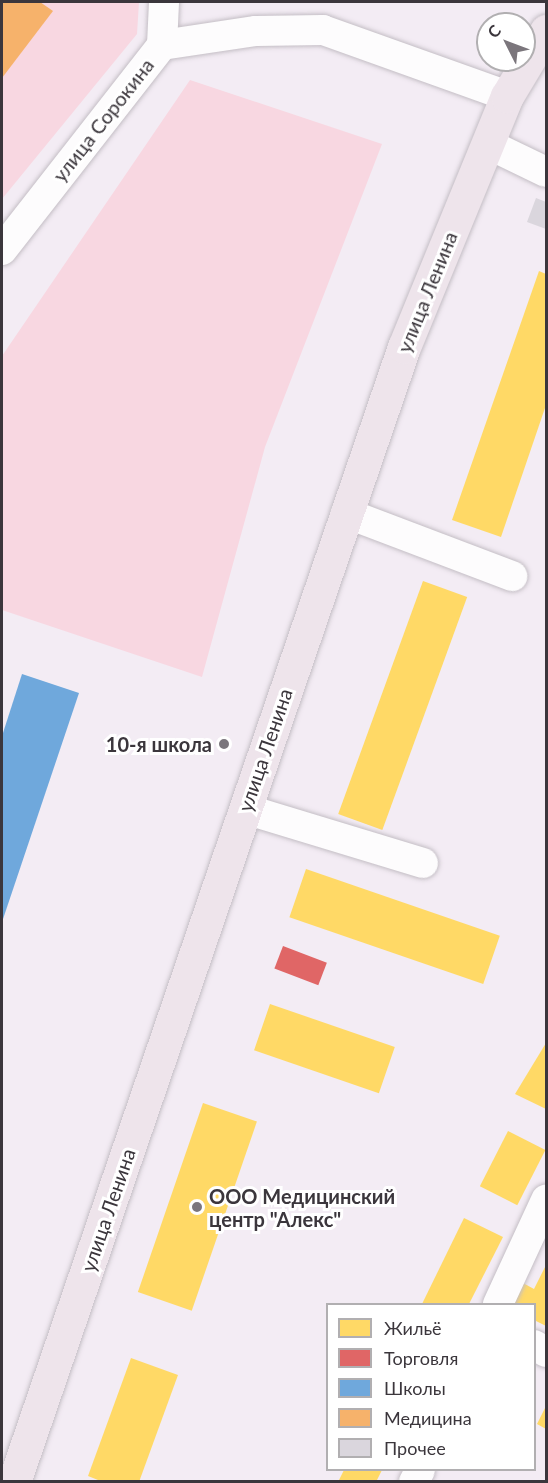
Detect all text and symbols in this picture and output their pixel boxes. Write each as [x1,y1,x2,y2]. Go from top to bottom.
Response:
north arrow [476,12,536,72]
text: С [483,21,504,41]
street label: улица Сорокина [47,54,159,186]
street label: улица Ленина [392,228,462,356]
street label: улица Ленина [233,685,297,815]
place label: 10-я школа [106,732,212,756]
marker: 10-я школа [217,737,231,751]
street label: улица Ленина [76,1145,140,1275]
place label: ООО Медицинский центр "Алекс" [209,1184,395,1231]
marker: ООО Медицинский центр "Алекс" [190,1200,204,1214]
legend [326,1303,536,1471]
text: Жильё [384,1317,442,1339]
text: Торговля [384,1347,458,1369]
text: Школы [384,1377,446,1399]
text: Медицина [384,1407,472,1429]
text: Прочее [384,1437,446,1459]

